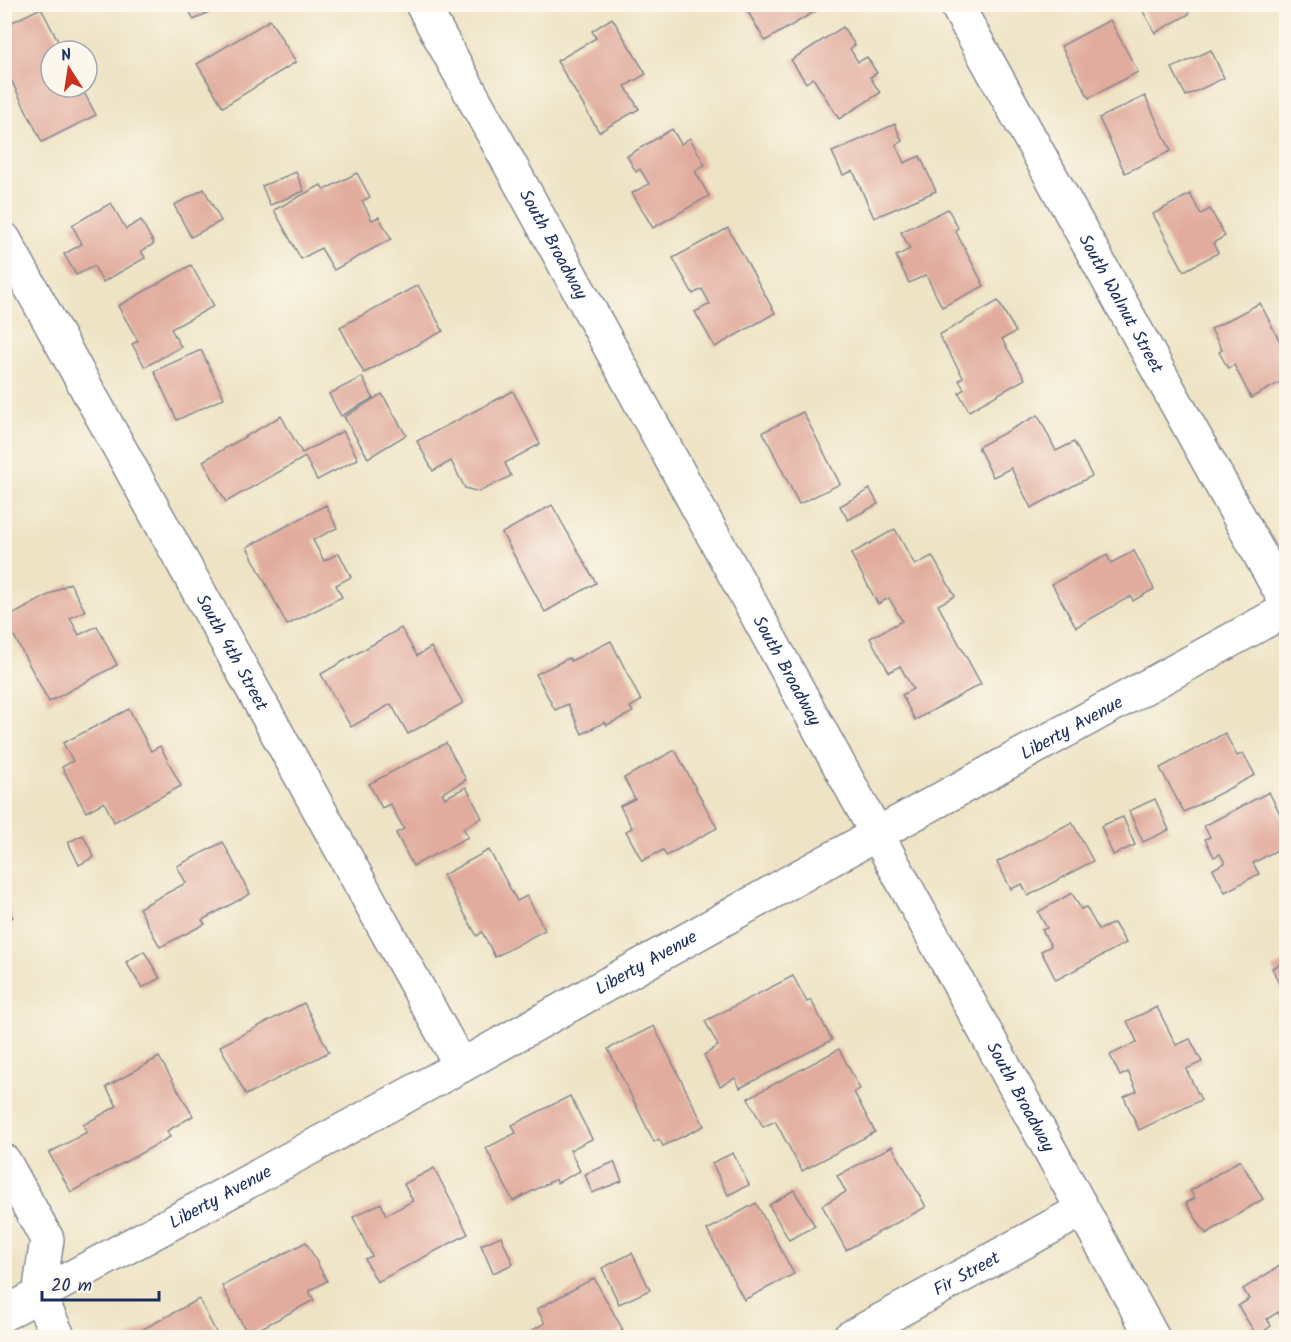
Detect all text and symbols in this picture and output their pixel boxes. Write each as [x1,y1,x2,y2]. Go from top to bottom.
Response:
north arrow [39,39,99,99]
text: N [59,43,74,69]
street label: South Broadway [510,184,595,306]
street label: South Walnut Street [1070,229,1171,380]
street label: South 4th Street [187,589,276,718]
street label: South Broadway [744,611,828,732]
street label: Liberty Avenue [1016,689,1129,769]
street label: Liberty Avenue [590,923,703,1004]
street label: South Broadway [977,1037,1062,1158]
street label: Liberty Avenue [164,1158,278,1238]
street label: Fir Street [928,1244,1007,1305]
scale bar [42,1264,159,1302]
text: 20 m [51,1272,92,1301]

